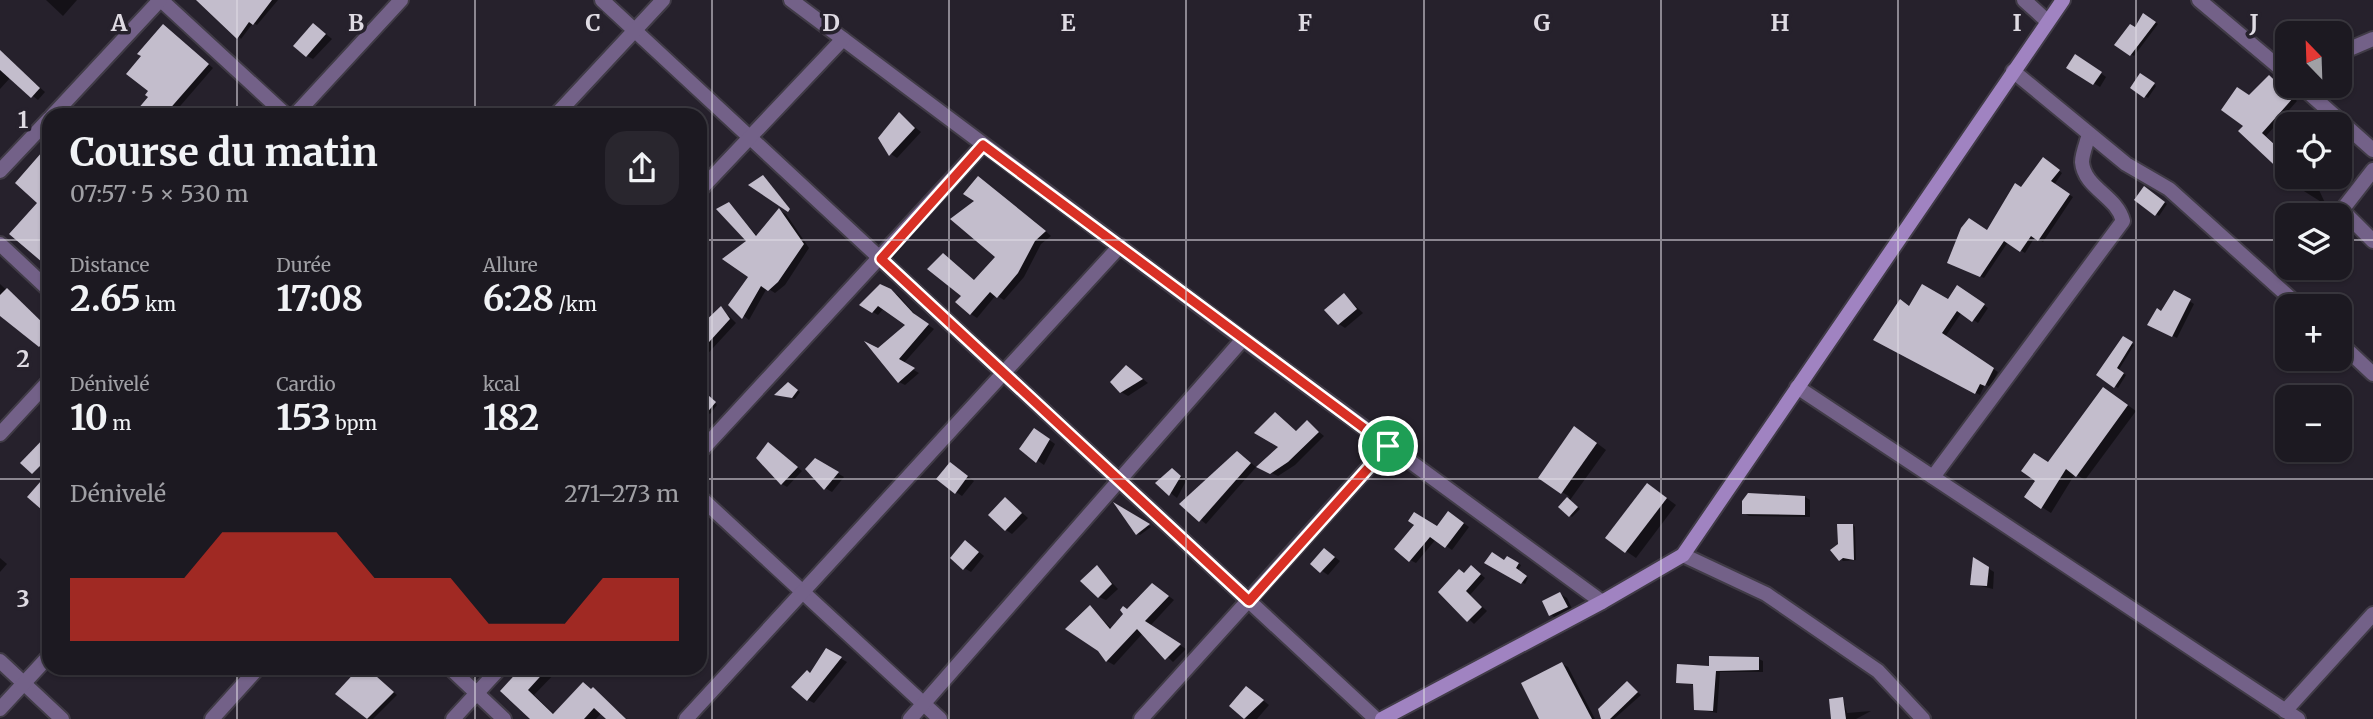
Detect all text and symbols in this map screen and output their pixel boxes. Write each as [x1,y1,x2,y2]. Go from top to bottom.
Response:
text: A [110,8,128,37]
text: B [348,8,364,37]
text: C [585,8,601,37]
text: D [822,8,840,37]
text: E [1060,8,1076,37]
text: F [1298,8,1312,37]
text: G [1534,8,1551,37]
text: H [1771,8,1790,37]
text: I [2012,8,2022,37]
text: J [2248,8,2259,37]
north arrow [2275,21,2352,98]
map controls [2275,21,2352,462]
text: 1 [18,105,29,134]
button: locate [2275,112,2352,189]
text: Course du matin [70,129,378,176]
button: share [605,131,679,205]
text: 07:57 · 5 × 530 m [70,179,249,208]
button: layers [2275,203,2352,280]
text: Distance [70,253,149,277]
text: Durée [276,253,331,277]
text: Allure [483,253,538,277]
text: 2.65 [70,277,141,321]
text: 17:08 [276,277,363,321]
text: 6:28 [483,277,554,321]
text: km [141,292,176,316]
text: /km [554,292,597,316]
button: + [2275,294,2352,371]
text: 2 [16,344,30,373]
text: Dénivelé [70,372,149,396]
text: Cardio [276,372,336,396]
text: kcal [483,372,520,396]
button: − [2275,385,2352,462]
text: 10 [70,396,108,440]
text: 153 [276,396,331,440]
text: 182 [483,396,539,440]
text: m [108,411,131,435]
text: bpm [331,411,377,435]
pin [1358,416,1418,476]
icon: arrive [1369,427,1407,465]
text: Dénivelé [70,479,166,508]
text: 271–273 m [564,479,679,508]
text: 3 [16,584,30,613]

